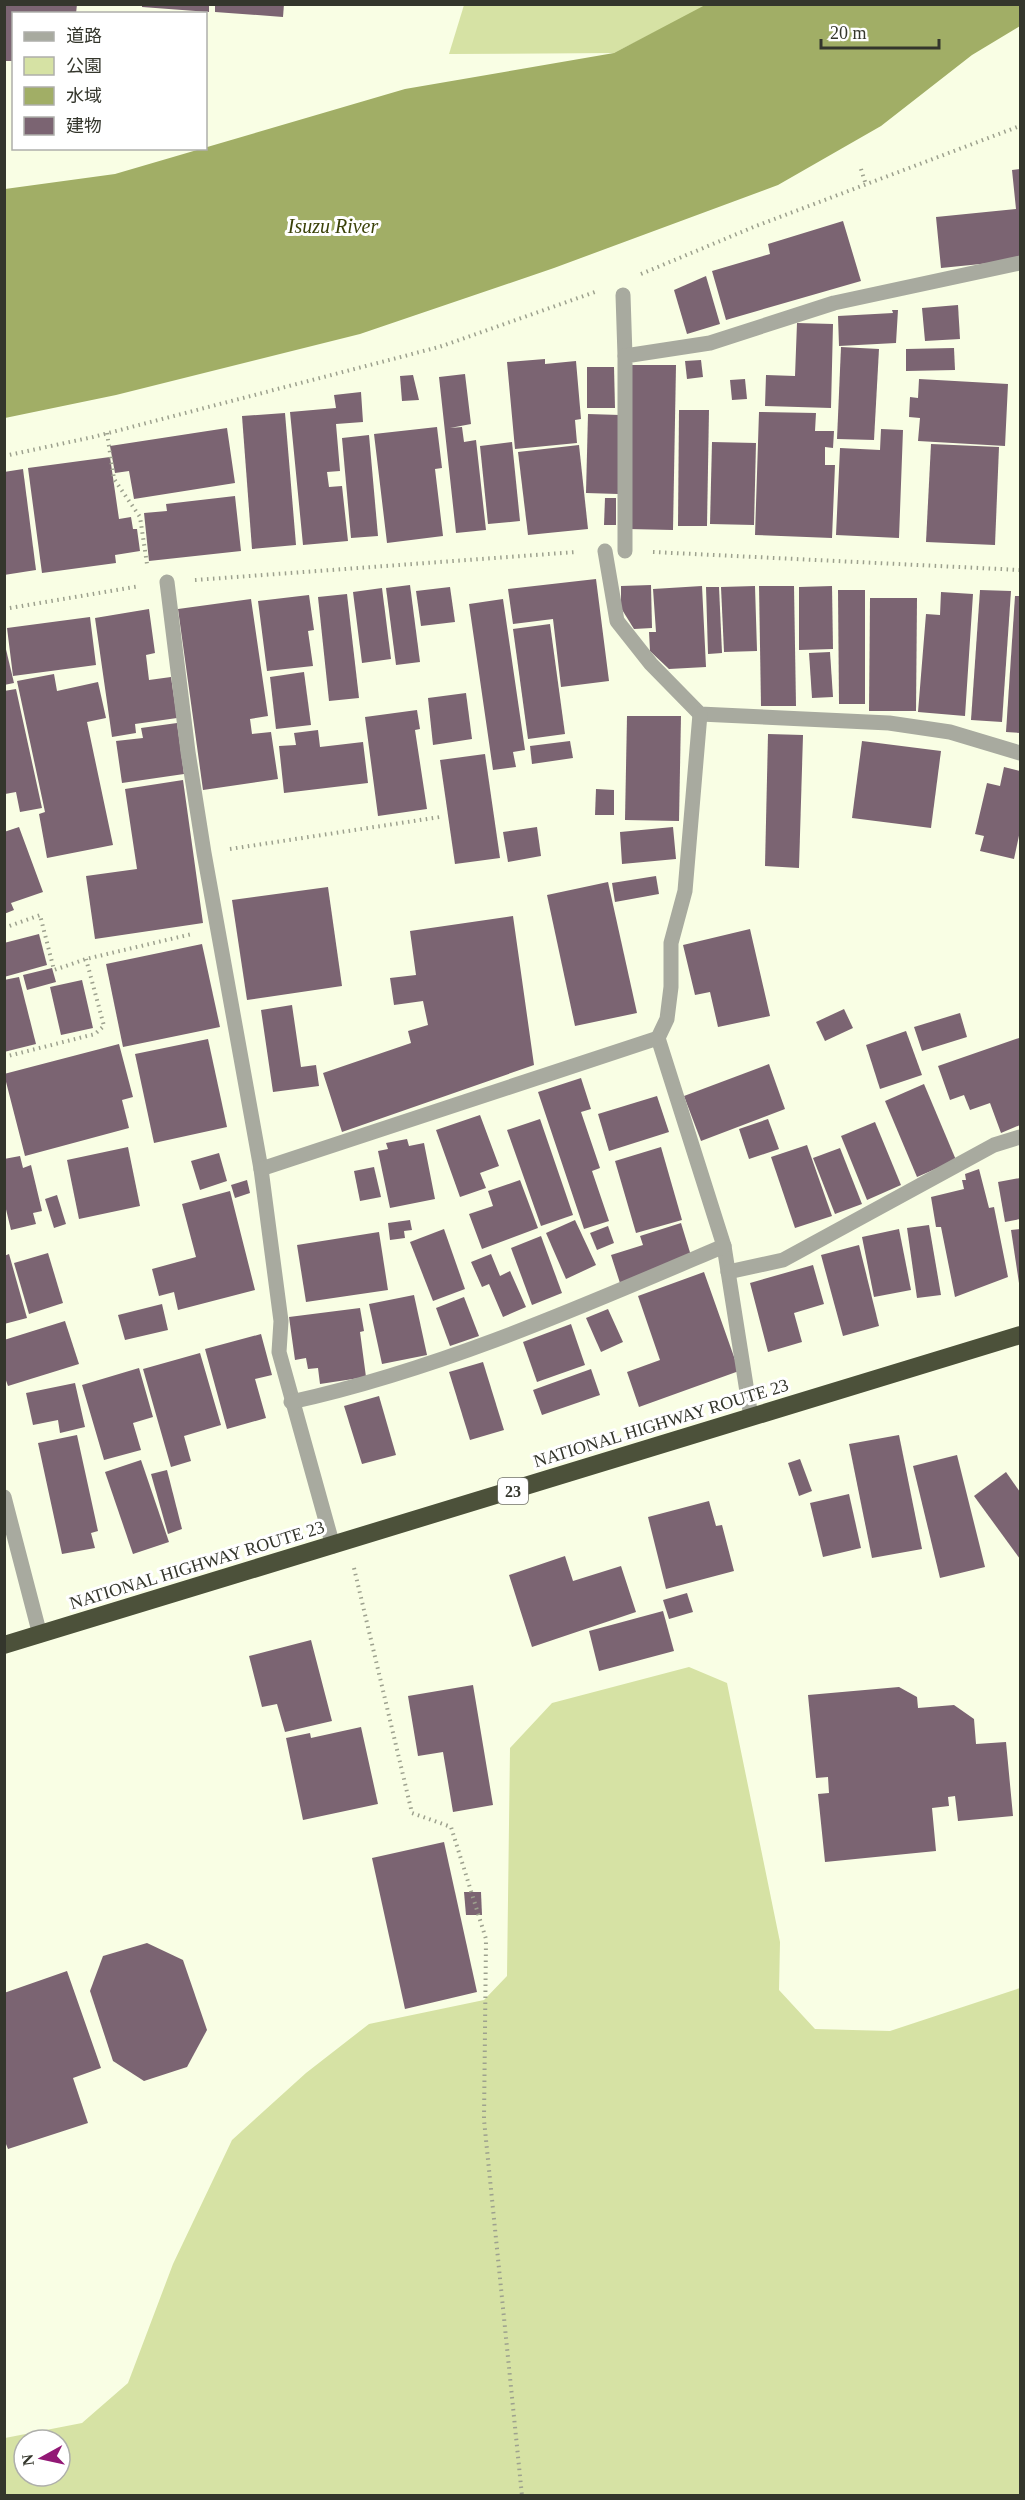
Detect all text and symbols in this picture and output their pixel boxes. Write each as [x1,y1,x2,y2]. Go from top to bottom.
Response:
legend [12,12,207,150]
scale bar [821,12,940,50]
text: 20 m [830,23,867,43]
text: 道路 [66,26,102,46]
text: 公園 [66,56,102,76]
text: 水域 [66,86,102,106]
text: 建物 [66,116,102,136]
water label: Isuzu River [287,215,378,237]
street label: NATIONAL HIGHWAY ROUTE 23 [531,1375,791,1471]
road number: 23 [498,1478,528,1504]
street label: NATIONAL HIGHWAY ROUTE 23 [67,1517,327,1613]
north arrow [12,2428,72,2488]
text: N [18,2453,37,2467]

